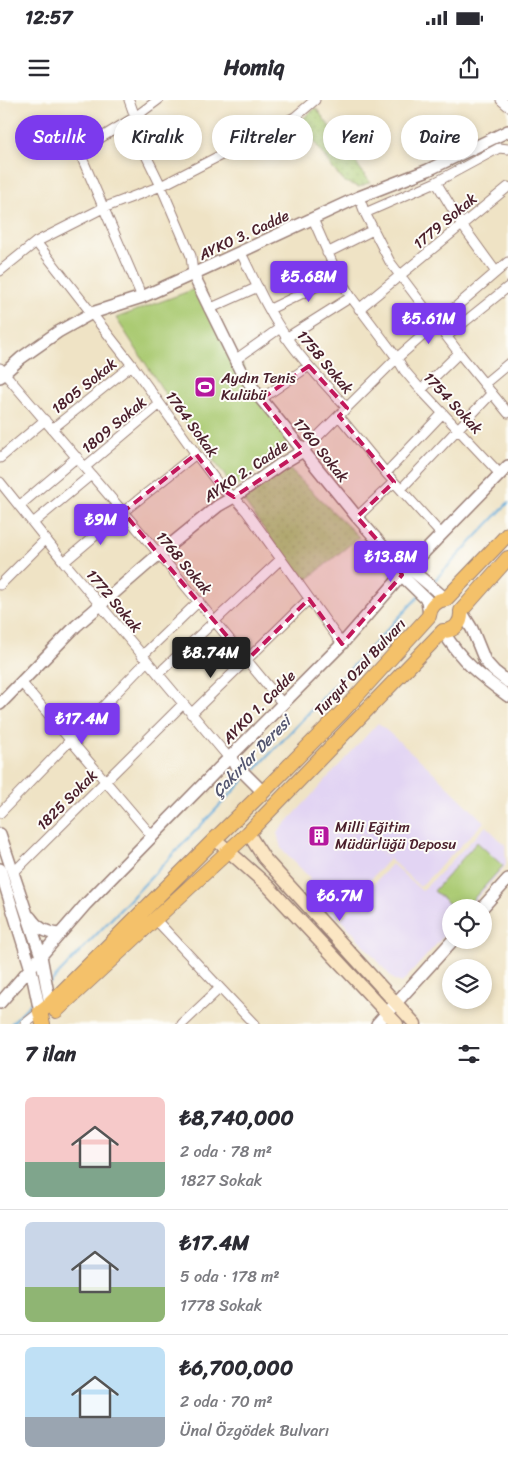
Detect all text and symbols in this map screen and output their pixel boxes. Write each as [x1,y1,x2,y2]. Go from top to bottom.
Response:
text: 12:57 [25,1,72,34]
text: Homiq [224,48,284,87]
icon: menu [25,54,53,82]
icon: share [455,54,483,82]
chip: Satılık [15,115,104,160]
chip: Kiralık [114,115,202,160]
chip: Filtreler [212,115,313,160]
chip: Yeni [323,115,391,160]
chip: Daire [401,115,478,160]
street label: 1779 Sokak [407,186,483,256]
street label: AYKO 3. Cadde [193,202,294,268]
pin: ₺5.68M [268,260,350,303]
text: ₺5.68M [281,262,337,291]
pin: ₺5.61M [388,302,470,345]
text: ₺5.61M [403,304,455,333]
street label: 1758 Sokak [290,324,360,400]
street label: 1805 Sokak [45,351,123,421]
place label: Aydın Tenis Kulübü [220,365,297,408]
street label: 1754 Sokak [417,366,489,440]
sports icon: Aydın Tenis Kulübü [193,375,217,399]
street label: 1764 Sokak [159,385,225,463]
street label: 1809 Sokak [76,390,152,460]
street label: 1760 Sokak [287,412,355,488]
street label: AYKO 2. Cadde [197,433,294,510]
pin: ₺9M [77,504,125,546]
text: ₺9M [85,505,117,534]
street label: 1768 Sokak [149,525,219,601]
pin: ₺13.8M [350,540,432,583]
text: ₺13.8M [365,542,417,571]
street label: 1772 Sokak [79,563,149,639]
street label: Turgut Ozal Bulvarı [308,612,412,722]
pin: ₺8.74M [170,636,252,679]
text: ₺8.74M [183,638,239,667]
street label: AYKO 1. Cadde [215,664,302,751]
pin: ₺17.4M [41,702,123,745]
text: ₺17.4M [56,704,108,733]
water label: Çakırlar Deresi [205,706,301,804]
street label: 1825 Sokak [30,763,104,837]
place label: Milli Eğitim Müdürlüğü Deposu [335,814,456,857]
building icon: Milli Eğitim Müdürlüğü Deposu [307,824,331,848]
pin: ₺6.7M [305,880,375,922]
text: ₺6.7M [318,881,362,910]
map controls [442,899,492,1009]
button: locate [442,899,492,949]
button: layers [442,959,492,1009]
text: 7 ilan [25,1035,76,1073]
icon: filters [455,1040,483,1068]
text: ₺8,740,000 [180,1099,294,1137]
icon: home [65,1117,125,1177]
text: 2 oda · 78 m² [180,1137,272,1166]
text: 1827 Sokak [180,1166,262,1195]
text: ₺17.4M [180,1224,249,1262]
icon: home [65,1242,125,1302]
text: 5 oda · 178 m² [180,1262,280,1291]
text: 1778 Sokak [180,1291,262,1320]
text: ₺6,700,000 [180,1349,293,1387]
icon: home [65,1367,125,1427]
text: 2 oda · 70 m² [180,1387,273,1416]
text: Ünal Özgödek Bulvarı [180,1416,329,1445]

